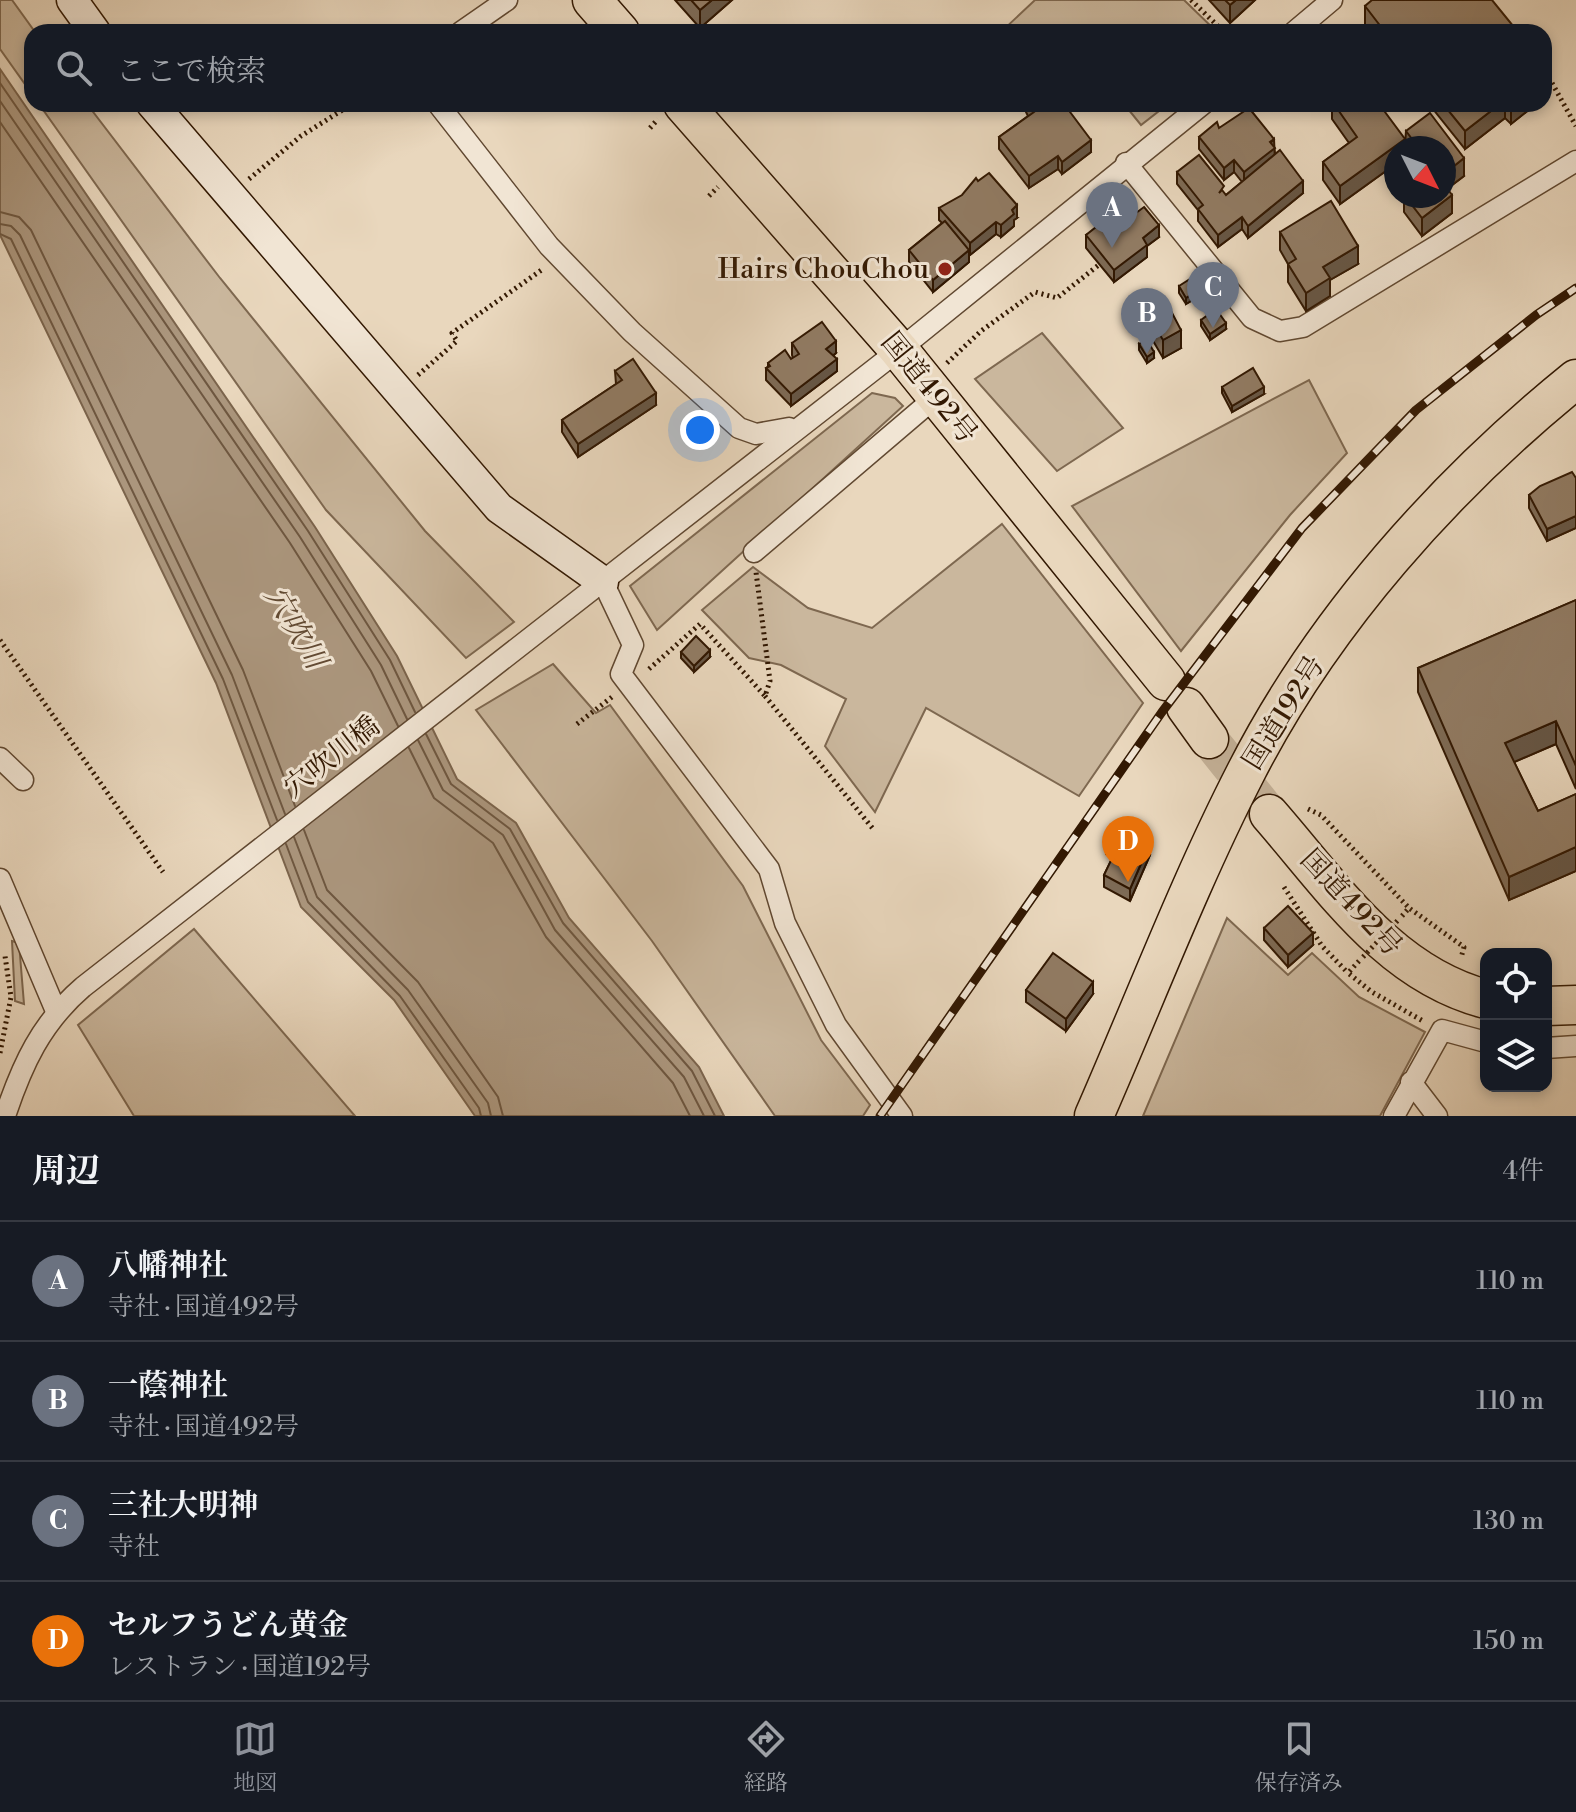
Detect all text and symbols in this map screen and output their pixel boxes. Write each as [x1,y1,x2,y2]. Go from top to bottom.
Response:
search box [24,24,1552,112]
icon: search [52,46,96,90]
text: ここで検索 [116,53,266,91]
north arrow [1384,136,1456,208]
pin: A [1086,182,1138,248]
place label: Hairs ChouChou [718,252,929,287]
marker: Hairs ChouChou [936,260,954,278]
pin: C [1187,262,1239,328]
pin: B [1121,288,1173,354]
street label: 国道492号 [873,325,985,451]
your location [680,410,720,450]
water label: 穴吹川 [256,580,336,679]
street label: 国道192号 [1235,649,1333,777]
street label: 穴吹川橋 [277,709,387,805]
pin: D [1102,816,1154,882]
street label: 国道492号 [1293,842,1409,964]
map controls [1480,948,1552,1092]
button: locate [1480,948,1552,1020]
button: layers [1480,1020,1552,1092]
text: 周辺 [32,1151,100,1193]
text: 4件 [1503,1155,1544,1187]
text: 八幡神社 [108,1247,228,1285]
text: A [49,1265,67,1297]
text: 110 m [1476,1265,1544,1297]
text: 寺社 · 国道492号 [108,1291,299,1323]
text: 一蔭神社 [108,1367,228,1405]
text: B [48,1385,68,1417]
text: 110 m [1476,1385,1544,1417]
text: 寺社 · 国道492号 [108,1411,299,1443]
text: 三社大明神 [108,1487,258,1525]
text: C [49,1505,67,1537]
text: 130 m [1473,1505,1544,1537]
text: 寺社 [108,1531,160,1563]
text: セルフうどん黄金 [108,1607,348,1645]
text: D [48,1625,68,1657]
text: 150 m [1473,1625,1544,1657]
text: レストラン · 国道192号 [108,1651,371,1683]
tab: 地図 [233,1717,277,1797]
tab: 経路 [744,1717,788,1797]
tab: 保存済み [1255,1717,1343,1797]

